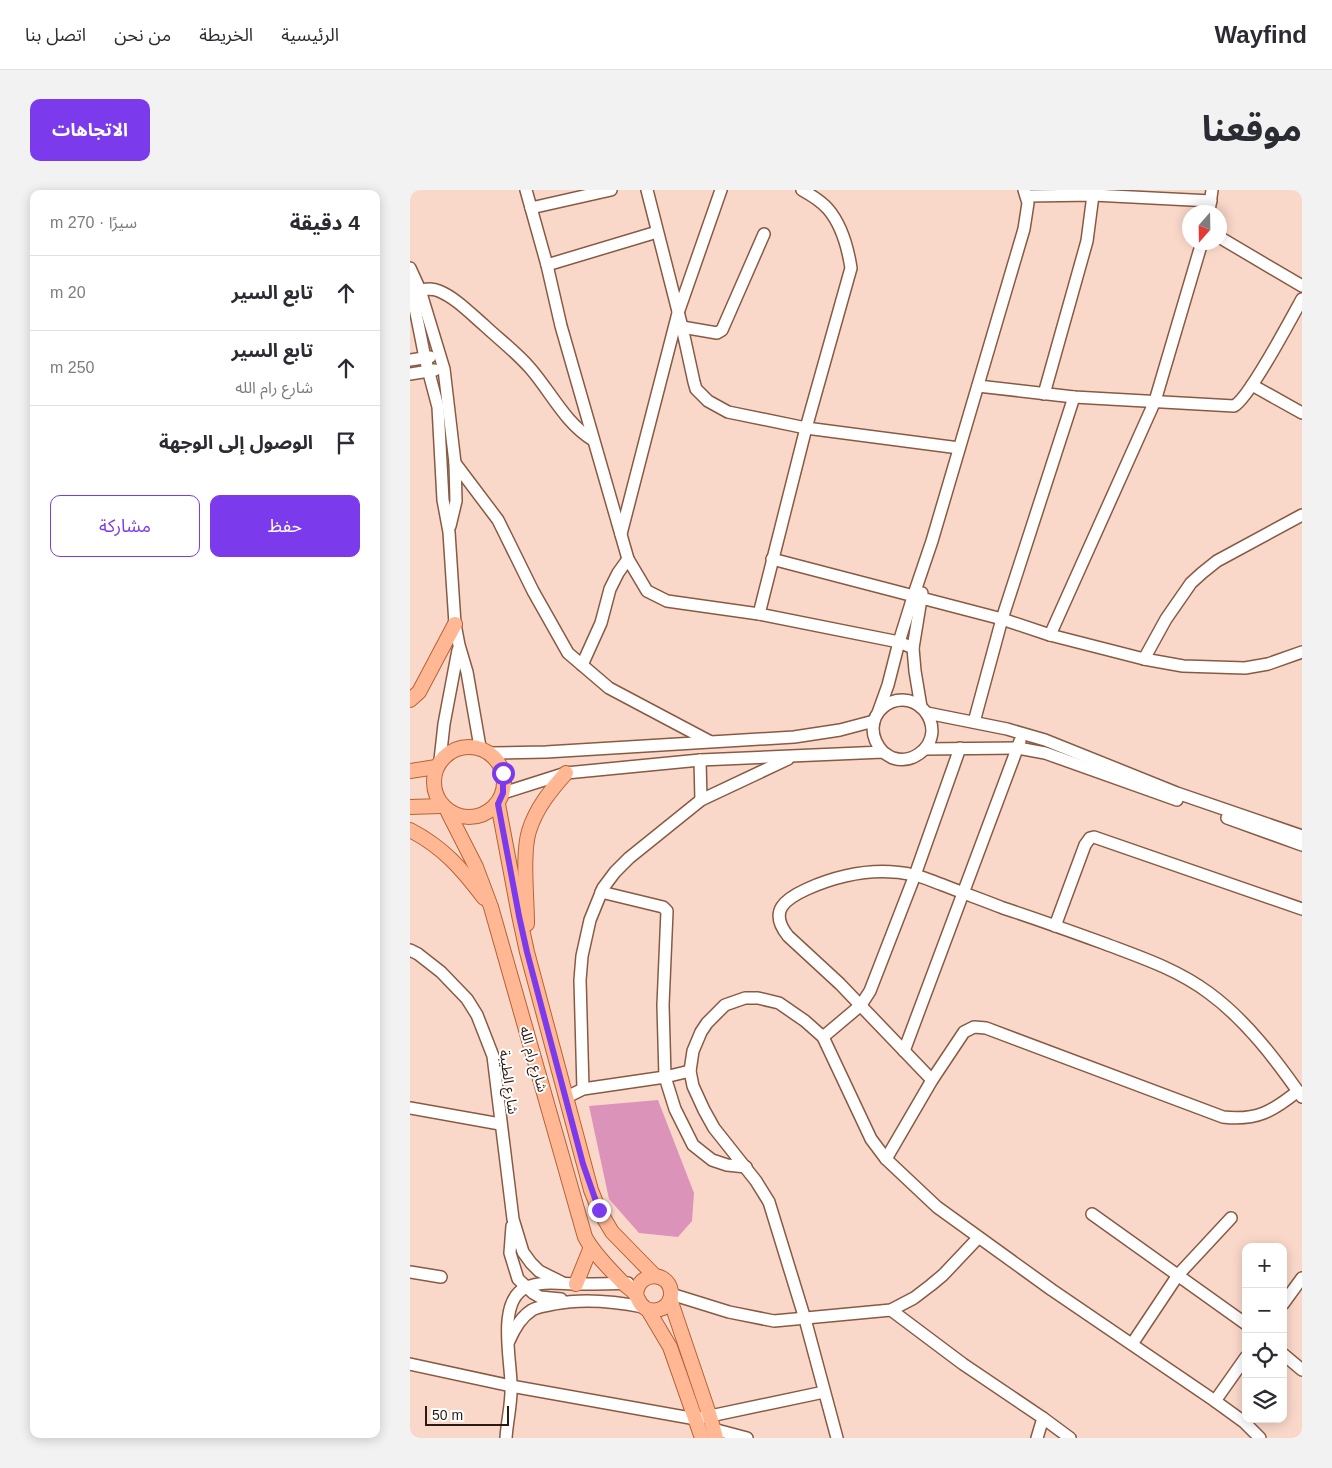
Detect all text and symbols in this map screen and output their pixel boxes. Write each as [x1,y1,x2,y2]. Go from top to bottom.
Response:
text: Wayfind [1215,21,1307,48]
text: اتصل بنا [25,25,86,45]
text: من نحن [114,25,171,45]
text: الخريطة [199,25,253,45]
text: الرئيسية [281,25,339,45]
button: الاتجاهات [30,99,150,161]
text: موقعنا [1202,109,1302,148]
north arrow [1182,205,1227,250]
text: 4 دقيقة [290,211,360,234]
text: سيرًا · 270 m [50,214,137,231]
icon: ahead [332,279,360,307]
text: تابع السير [231,282,313,303]
text: 20 m [50,284,86,301]
text: تابع السير [231,340,313,361]
icon: ahead [332,354,360,382]
text: 250 m [50,359,94,376]
text: شارع رام الله [235,379,313,396]
icon: arrive [332,429,360,457]
text: الوصول إلى الوجهة [159,432,313,453]
button: مشاركة [50,495,200,557]
button: حفظ [210,495,360,557]
route start [492,762,515,785]
street label: شارع رام الله [514,1024,551,1095]
street label: شارع الطيبة [494,1049,521,1116]
route end [588,1199,611,1222]
map controls [1242,1243,1287,1423]
button: + [1242,1243,1287,1288]
button: − [1242,1288,1287,1333]
button: locate [1242,1333,1287,1378]
button: layers [1242,1378,1287,1423]
scale bar [425,1403,509,1426]
text: 50 m [432,1407,463,1423]

